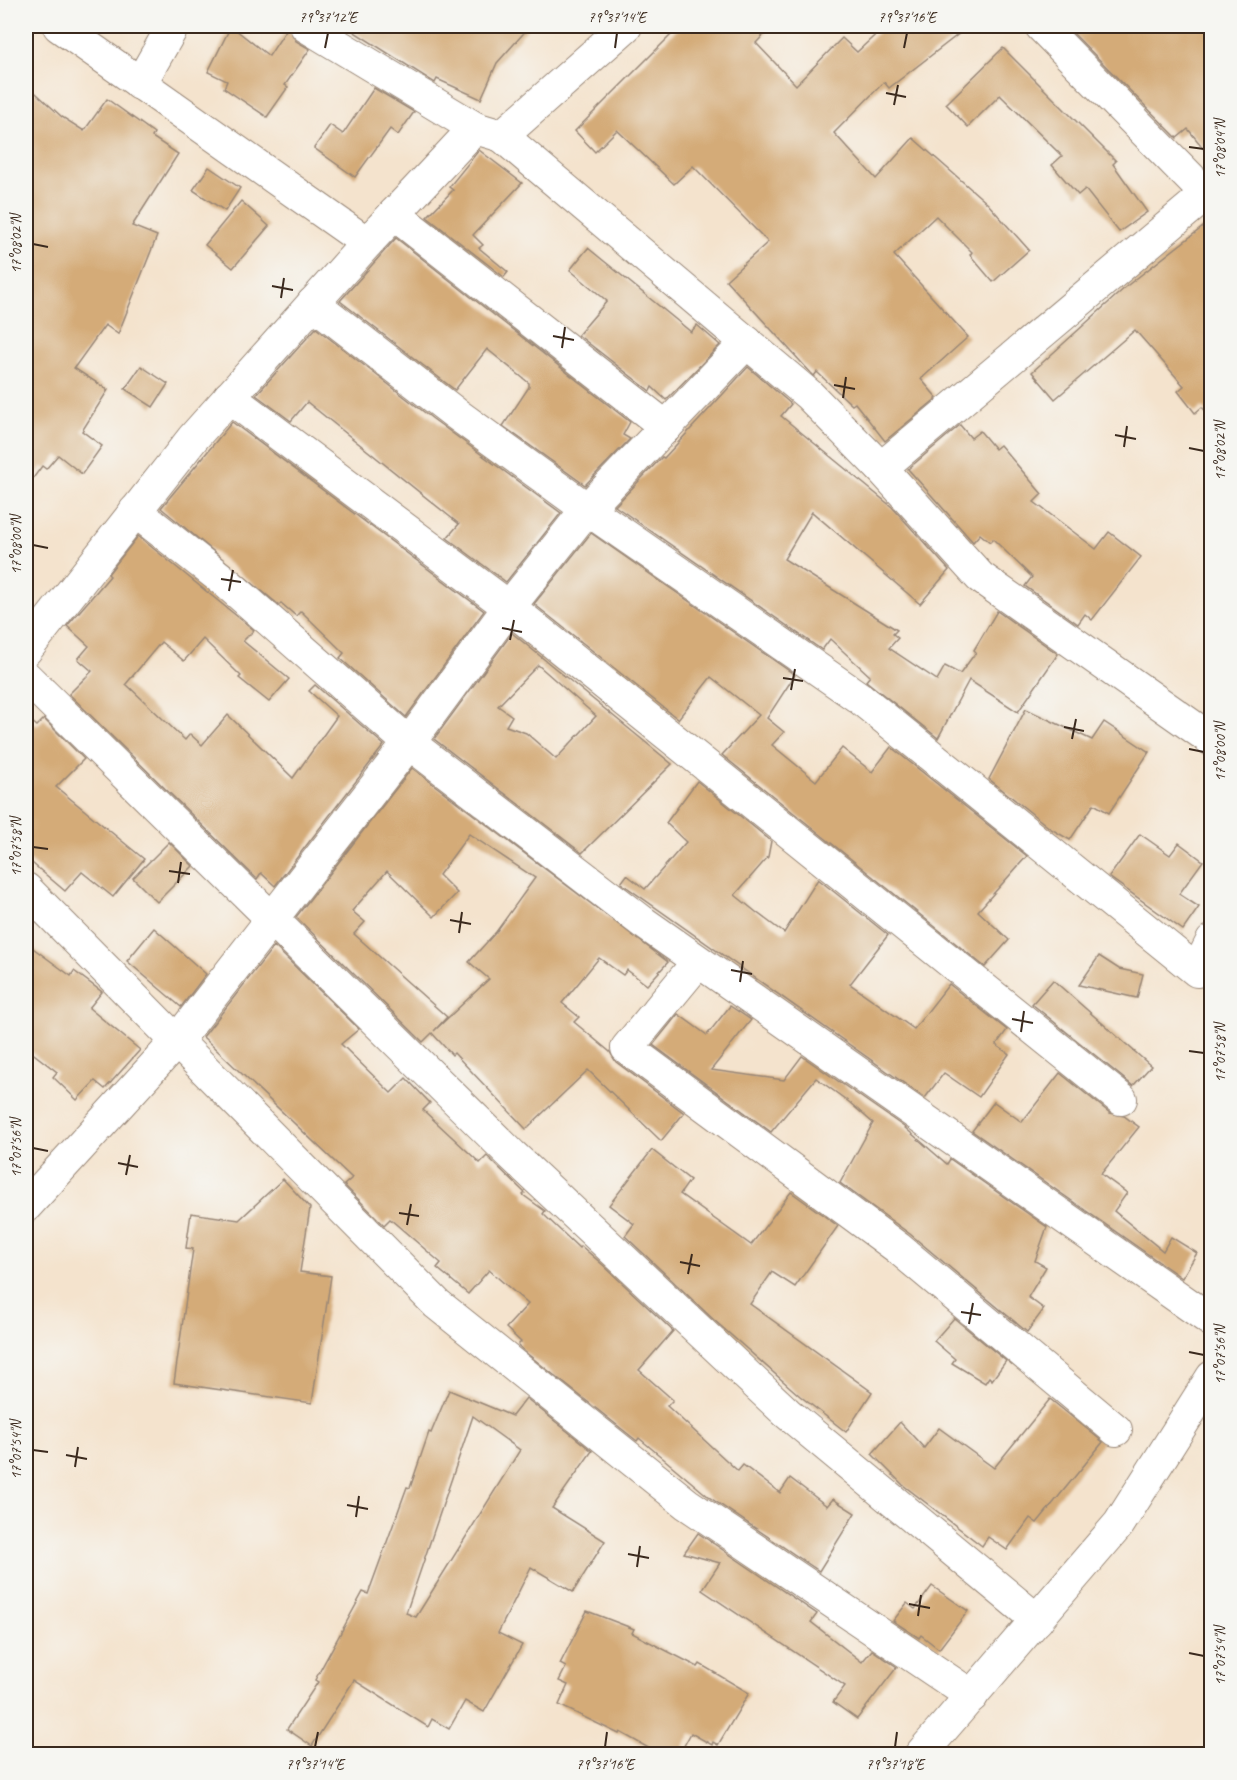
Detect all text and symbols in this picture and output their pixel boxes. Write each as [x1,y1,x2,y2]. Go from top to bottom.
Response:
text: 79°37'12"E [299,8,359,27]
text: 79°37'14"E [588,8,648,27]
text: 79°37'16"E [878,8,938,27]
text: 17°08'04"N [1211,116,1230,179]
text: 17°08'02"N [7,211,26,274]
text: 17°08'02"N [1211,418,1230,481]
text: 17°08'00"N [7,512,26,575]
text: 17°08'00"N [1211,719,1230,782]
text: 17°07'58"N [7,814,26,877]
text: 17°07'58"N [1211,1020,1230,1083]
text: 17°07'56"N [7,1115,26,1178]
text: 17°07'56"N [1211,1322,1230,1385]
text: 17°07'54"N [7,1417,26,1480]
text: 17°07'54"N [1211,1623,1230,1686]
text: 79°37'14"E [286,1755,346,1774]
text: 79°37'16"E [576,1755,636,1774]
text: 79°37'18"E [866,1755,926,1774]

